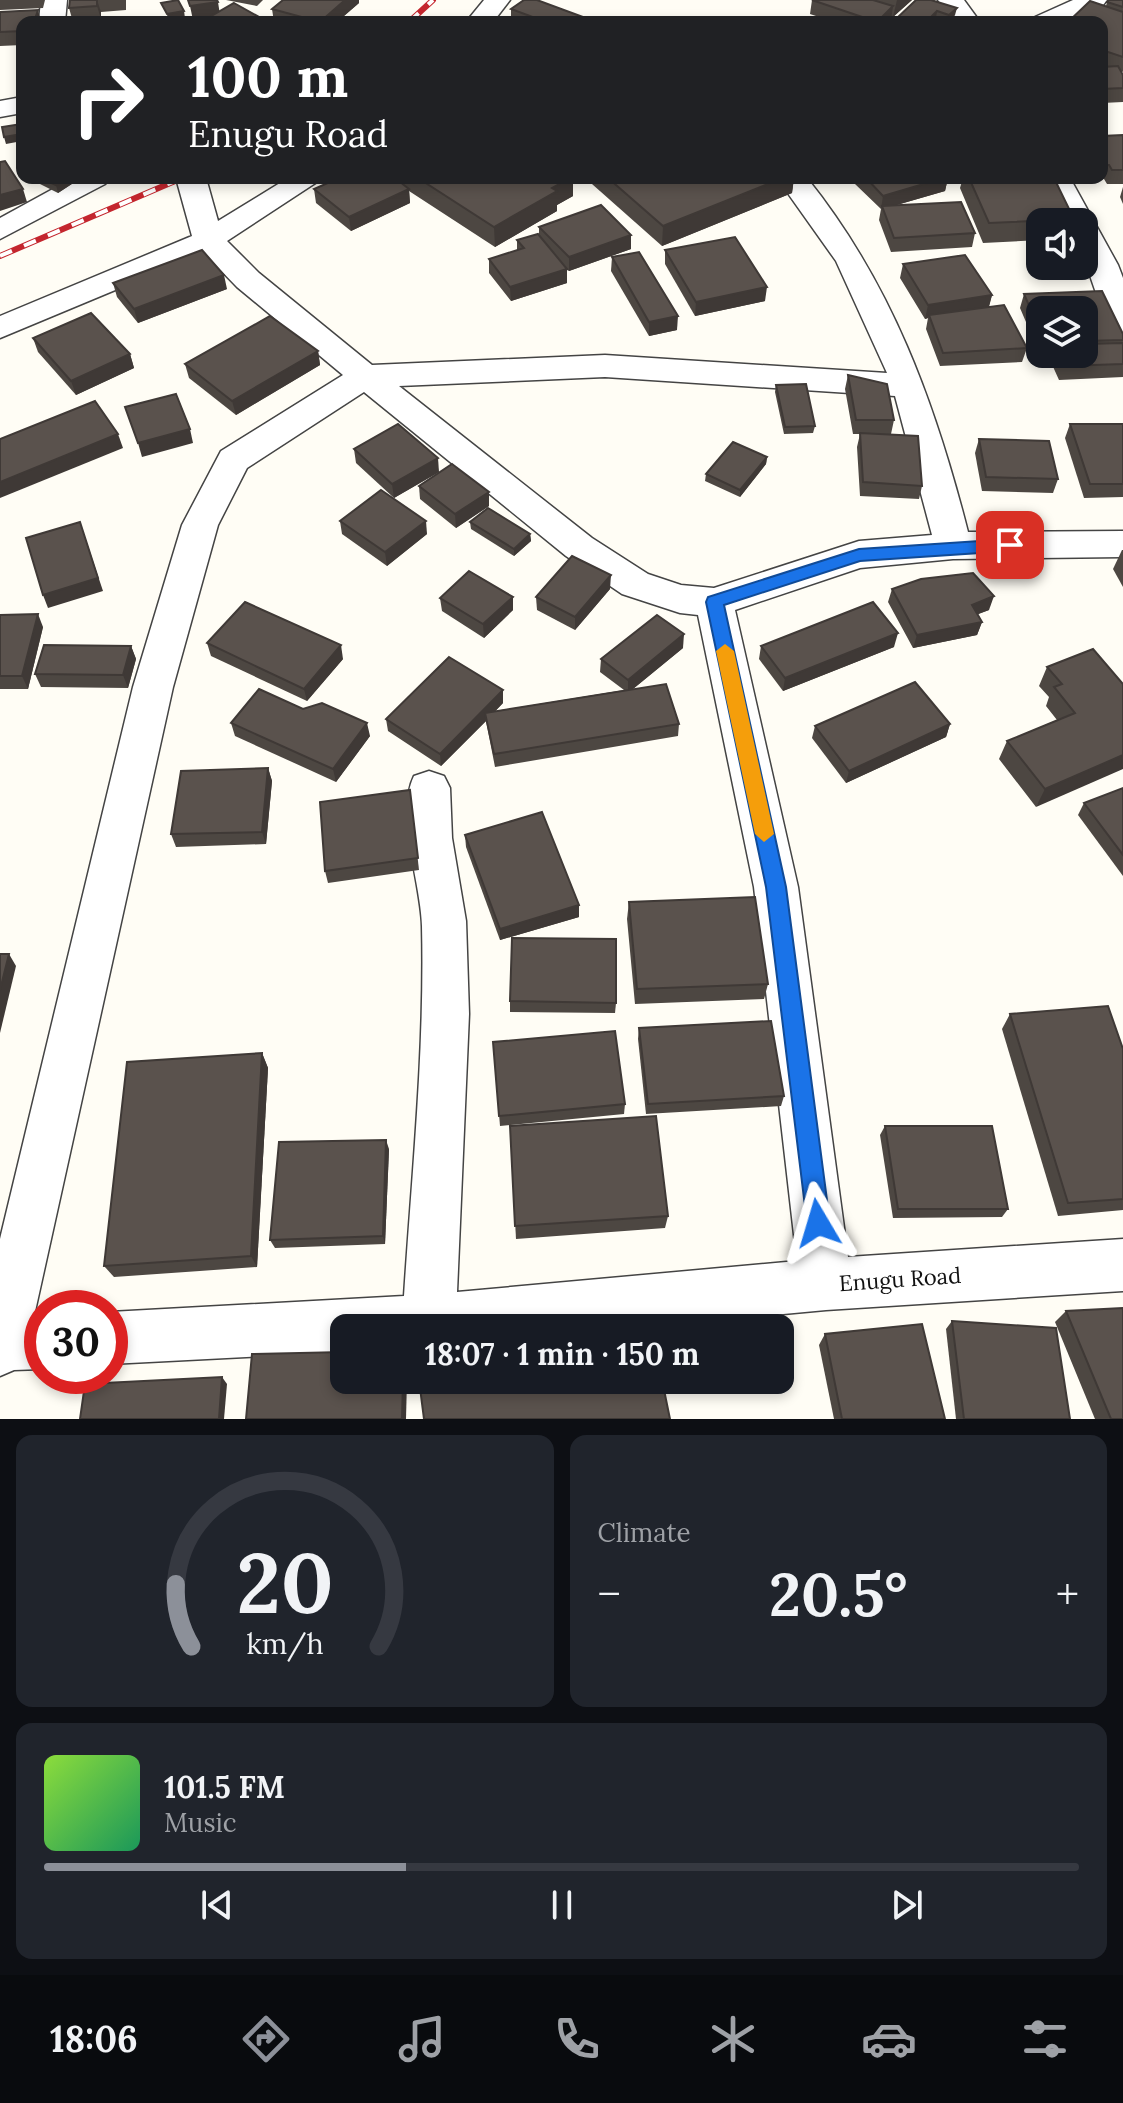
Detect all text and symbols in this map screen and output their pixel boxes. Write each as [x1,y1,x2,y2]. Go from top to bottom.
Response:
text: 100 m [188,41,348,112]
icon: right [56,48,160,152]
text: Enugu Road [188,111,388,157]
map controls [1026,208,1098,368]
button: sound [1026,208,1098,280]
button: layers [1026,296,1098,368]
pin [976,511,1044,579]
icon: arrive [988,523,1032,567]
position arrow [776,1181,860,1265]
street label: Enugu Road [838,1261,962,1297]
speed limit sign: 30 [24,1290,128,1394]
text: 18:07 · 1 min · 150 m [425,1335,699,1373]
text: Climate [598,1516,691,1549]
text: 20 [236,1529,333,1636]
text: 20.5° [769,1556,907,1632]
text: − [598,1566,621,1622]
text: + [1056,1566,1079,1622]
text: km/h [246,1625,323,1662]
text: 101.5 FM [164,1768,285,1806]
text: Music [164,1806,237,1839]
icon: previous [195,1883,239,1927]
icon: pause [540,1883,584,1927]
icon: next [885,1883,929,1927]
icon: directions [238,2011,294,2067]
icon: music [394,2011,450,2067]
icon: phone [549,2011,605,2067]
icon: climate [705,2011,761,2067]
icon: car [861,2011,917,2067]
icon: filters [1017,2011,1073,2067]
text: 18:06 [50,2016,138,2062]

